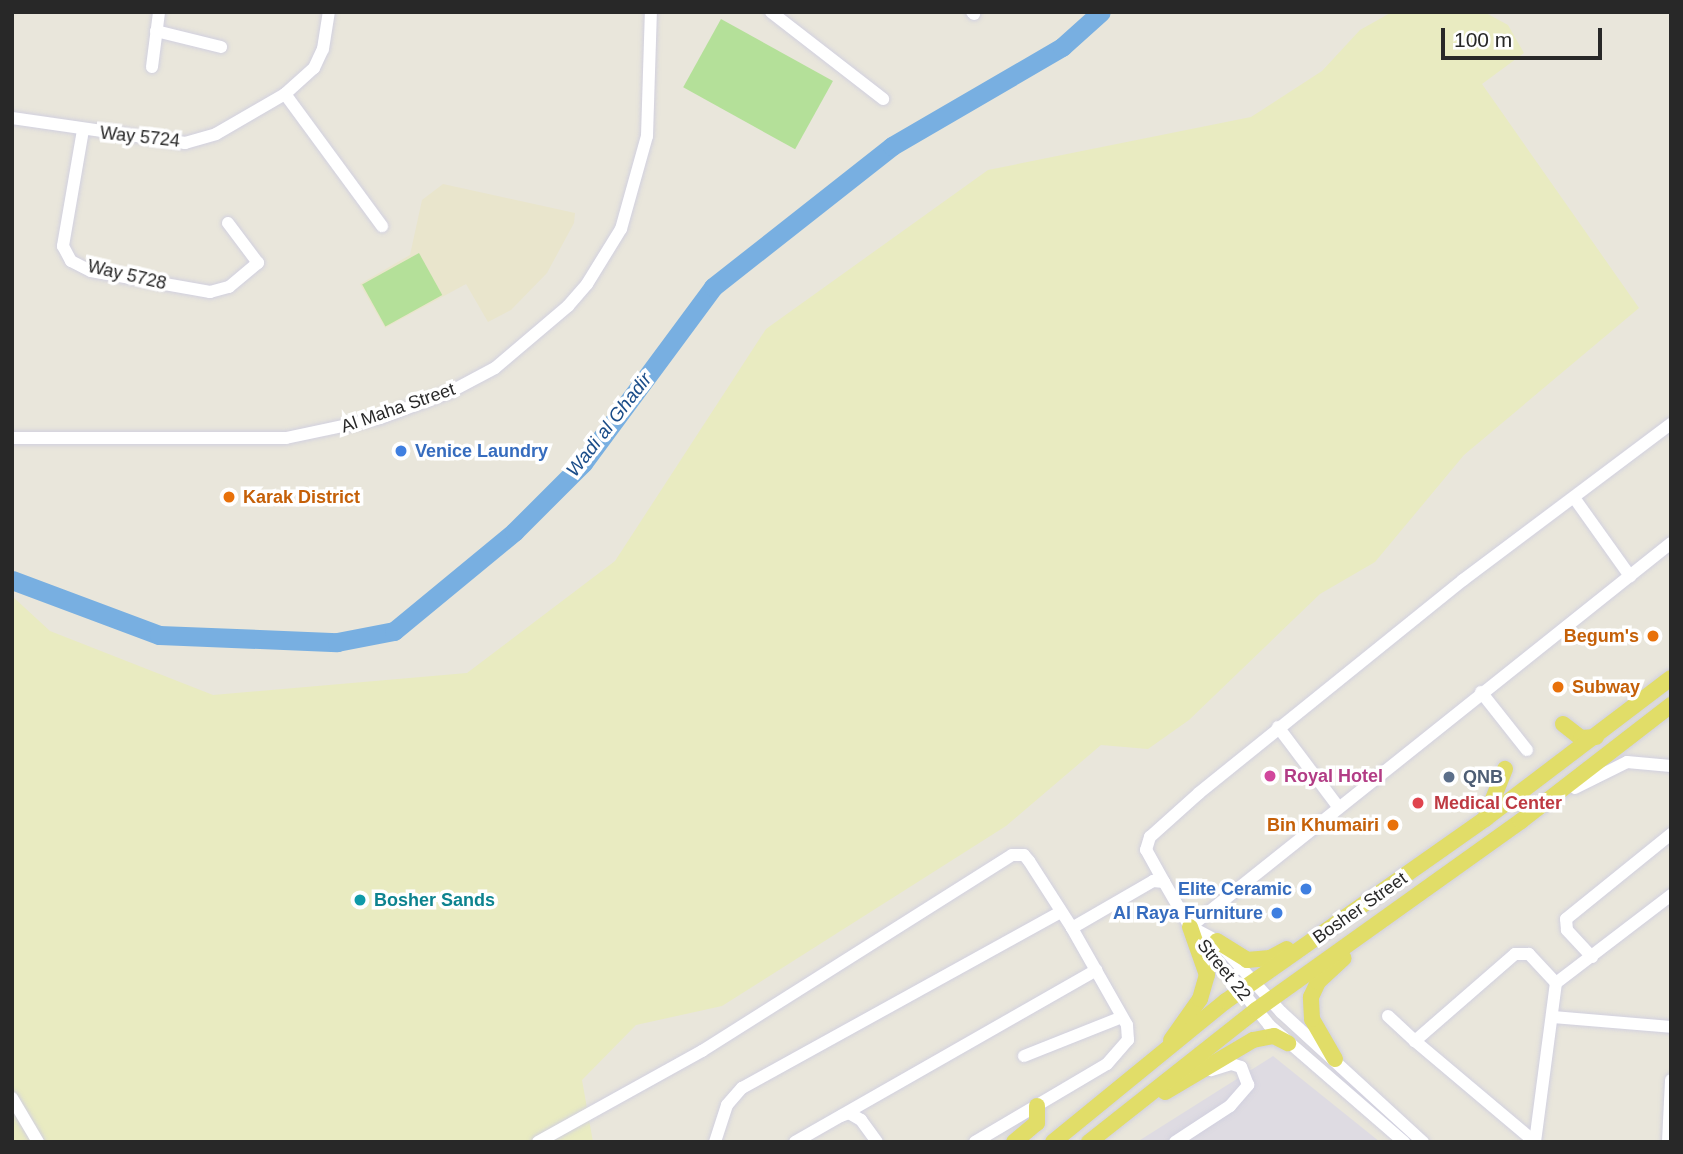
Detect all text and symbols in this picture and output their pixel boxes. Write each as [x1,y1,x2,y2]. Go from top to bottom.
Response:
scale bar [1445,14,1606,58]
text: 100 m [1454,28,1512,51]
street label: Way 5724 [99,122,181,152]
street label: Way 5728 [85,255,169,295]
water label: Wadi al Ghadir [561,369,657,481]
street label: Al Maha Street [338,378,458,438]
place label: Venice Laundry [415,440,548,462]
marker: Venice Laundry [393,443,409,459]
place label: Karak District [243,486,360,508]
marker: Karak District [221,489,237,505]
place label: Begum's [1564,625,1639,647]
marker: Begum's [1645,628,1661,644]
place label: Subway [1572,676,1640,698]
marker: Subway [1550,679,1566,695]
place label: Royal Hotel [1284,765,1383,787]
place label: QNB [1463,766,1503,788]
marker: Royal Hotel [1262,768,1278,784]
marker: QNB [1441,769,1457,785]
place label: Medical Center [1434,792,1562,814]
marker: Medical Center [1408,793,1428,813]
place label: Bin Khumairi [1267,814,1379,836]
marker: Bin Khumairi [1385,817,1401,833]
street label: Bosher Street [1309,868,1411,948]
place label: Elite Ceramic [1178,878,1292,900]
marker: Elite Ceramic [1298,881,1314,897]
place label: Bosher Sands [374,889,495,911]
marker: Bosher Sands [352,892,368,908]
place label: Al Raya Furniture [1113,902,1263,924]
marker: Al Raya Furniture [1269,905,1285,921]
street label: Street 22 [1193,935,1255,1005]

